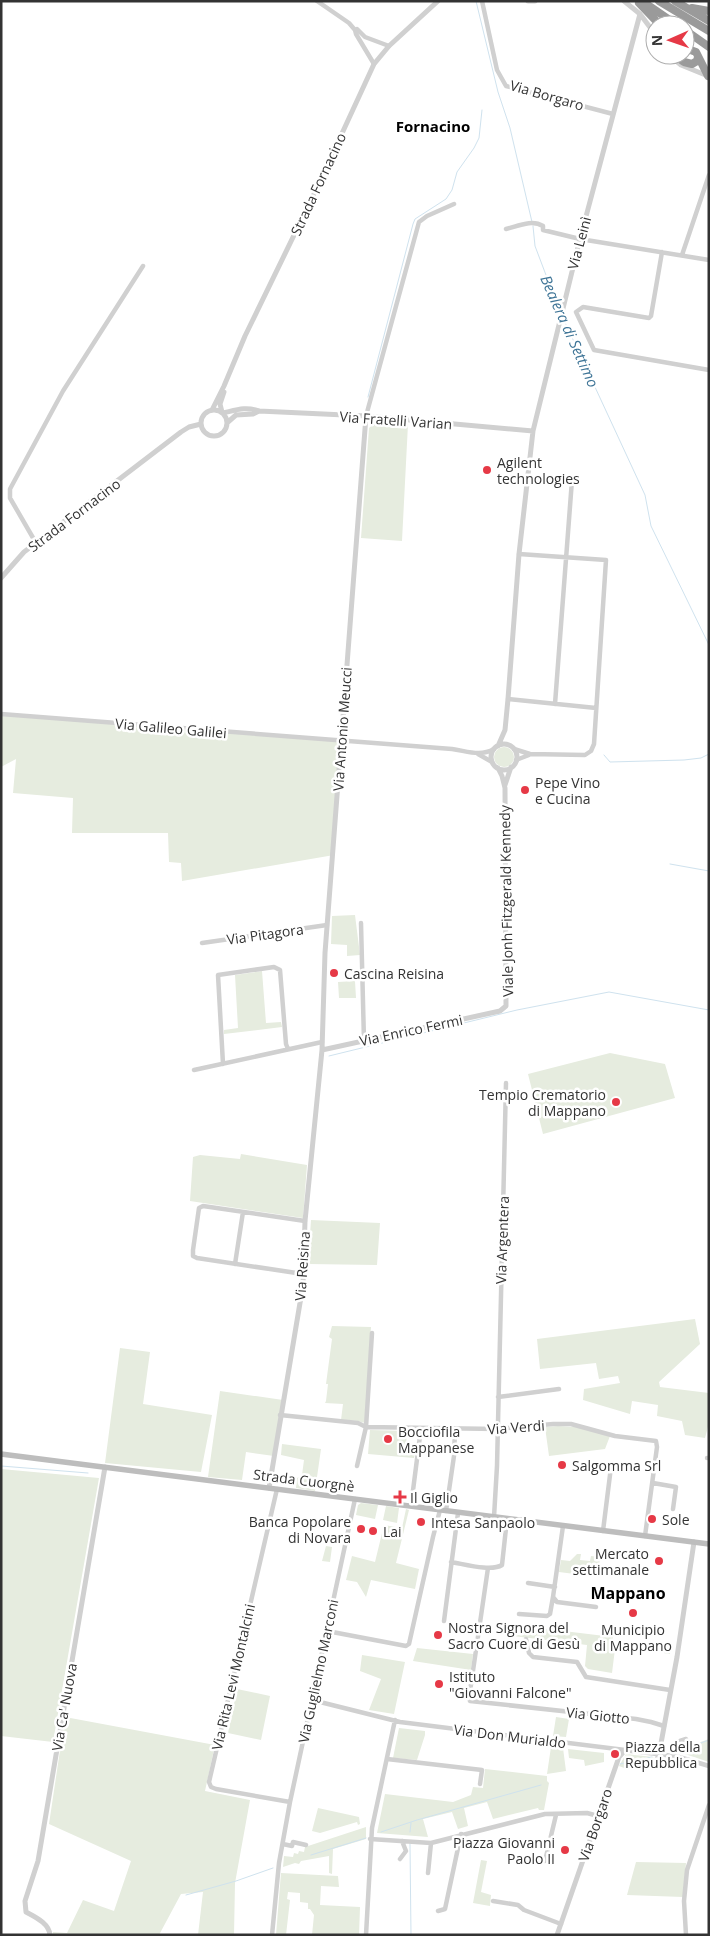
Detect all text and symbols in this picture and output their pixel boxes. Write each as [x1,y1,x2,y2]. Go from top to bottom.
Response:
north arrow [645,15,695,65]
text: N [647,34,666,46]
street label: Via Borgaro [508,75,586,115]
district label: Fornacino [396,116,470,136]
street label: Strada Fornacino [286,130,350,238]
street label: Via Leinì [563,214,595,272]
water label: Bealera di Settimo [536,272,604,390]
street label: Via Fratelli Varian [339,407,453,433]
place label: Agilent technologies [497,453,580,488]
marker: Agilent technologies [481,464,493,476]
street label: Strada Fornacino [24,474,124,556]
street label: Via Antonio Meucci [328,666,356,792]
street label: Via Galileo Galilei [115,714,227,742]
place label: Pepe Vino e Cucina [535,773,600,808]
marker: Pepe Vino e Cucina [519,784,531,796]
street label: Viale Jonh Fitzgerald Kennedy [495,804,517,997]
street label: Via Pitagora [225,919,305,949]
place label: Cascina Reisina [344,964,444,983]
marker: Cascina Reisina [328,967,340,979]
street label: Via Enrico Fermi [358,1010,464,1050]
place label: Tempio Crematorio di Mappano [479,1085,606,1120]
marker: Tempio Crematorio di Mappano [610,1096,622,1108]
street label: Via Argentera [491,1196,513,1284]
street label: Via Reisina [290,1230,314,1302]
street label: Via Verdi [487,1416,545,1438]
place label: Bocciofila Mappanese [398,1422,474,1457]
marker: Bocciofila Mappanese [382,1433,394,1445]
place label: Salgomma Srl [572,1456,661,1475]
marker: Salgomma Srl [556,1459,568,1471]
street label: Strada Cuorgnè [252,1464,356,1496]
place label: Il Giglio [410,1488,458,1507]
marker: Il Giglio [394,1491,406,1503]
place label: Sole [662,1510,690,1529]
place label: Banca Popolare di Novara [249,1512,351,1547]
place label: Intesa Sanpaolo [431,1513,535,1532]
marker: Sole [646,1513,658,1525]
marker: Intesa Sanpaolo [415,1516,427,1528]
place label: Lai [383,1522,402,1541]
marker: Banca Popolare di Novara [355,1523,367,1535]
marker: Lai [367,1525,379,1537]
place label: Mercato settimanale [572,1544,649,1579]
marker: Mercato settimanale [653,1555,665,1567]
district label: Mappano [590,1582,666,1604]
street label: Via Guglielmo Marconi [293,1597,343,1745]
street label: Via Rita Levi Montalcini [207,1602,259,1752]
marker: Municipio di Mappano [627,1607,639,1619]
place label: Nostra Signora del Sacro Cuore di Gesù [448,1618,580,1653]
place label: Municipio di Mappano [594,1620,672,1655]
marker: Nostra Signora del Sacro Cuore di Gesù [432,1629,444,1641]
street label: Via Ca' Nuova [47,1662,81,1752]
place label: Istituto "Giovanni Falcone" [449,1667,572,1702]
marker: Istituto "Giovanni Falcone" [433,1678,445,1690]
street label: Via Giotto [565,1702,631,1728]
street label: Via Don Murialdo [453,1720,567,1752]
place label: Piazza della Repubblica [625,1737,701,1772]
marker: Piazza della Repubblica [609,1748,621,1760]
street label: Via Borgaro [574,1786,616,1864]
place label: Piazza Giovanni Paolo II [453,1833,555,1868]
marker: Piazza Giovanni Paolo II [559,1844,571,1856]

